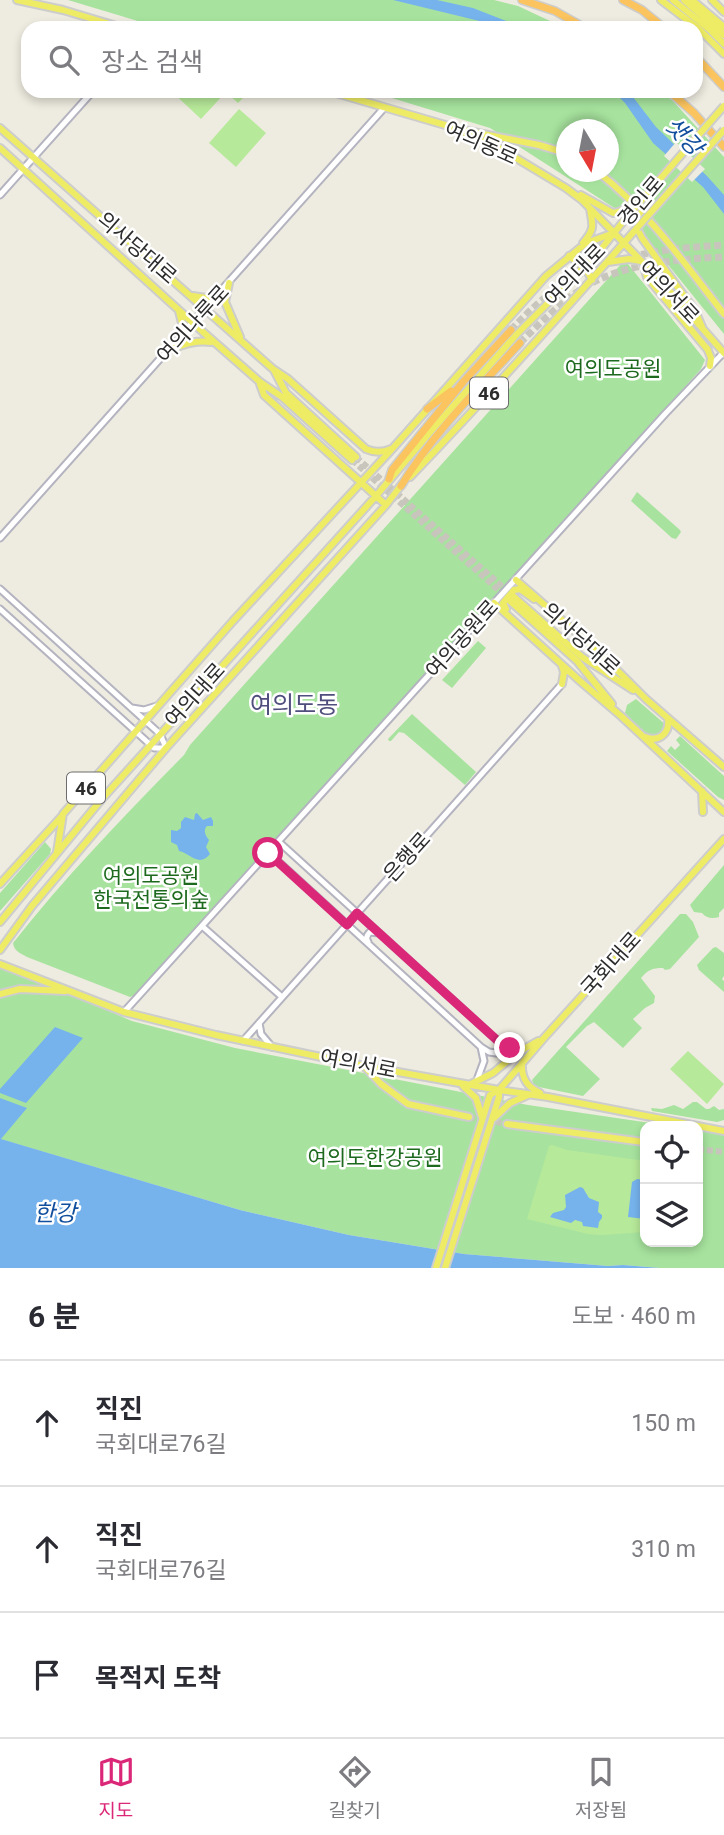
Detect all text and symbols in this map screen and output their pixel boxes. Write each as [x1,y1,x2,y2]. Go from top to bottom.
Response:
search box [21,21,703,98]
icon: search [45,41,83,79]
text: 장소 검색 [101,47,203,77]
water label: 샛강 [659,112,710,163]
street label: 여의동로 [441,116,521,170]
north arrow [556,119,619,182]
street label: 경인로 [613,171,669,231]
street label: 의사당대로 [93,207,181,289]
street label: 여의대로 [540,239,610,311]
street label: 여의서로 [634,256,704,328]
street label: 여의나루로 [152,280,234,368]
park label: 여의도공원 [565,357,661,381]
road number: 46 [470,378,508,408]
street label: 여의공원로 [421,595,503,683]
street label: 의사당대로 [537,598,625,680]
street label: 여의대로 [160,658,230,732]
district label: 여의도동 [250,691,338,719]
road number: 46 [67,772,105,804]
street label: 은행로 [379,827,435,887]
route start [252,837,283,868]
park label: 여의도공원 한국전통의숲 [93,864,209,912]
street label: 국회대로 [576,927,646,1001]
route end [494,1032,525,1063]
street label: 여의서로 [318,1045,398,1083]
map controls [640,1121,703,1247]
button: locate [640,1121,703,1184]
park label: 여의도한강공원 [307,1146,443,1170]
button: layers [640,1184,703,1247]
water label: 한강 [34,1200,79,1227]
text: 6 분 [28,1299,80,1334]
text: 도보 · 460 m [572,1303,696,1330]
text: 직진 [95,1394,143,1424]
icon: ahead [28,1404,66,1442]
text: 150 m [631,1410,696,1437]
text: 국회대로76길 [95,1431,227,1458]
text: 직진 [95,1520,143,1550]
icon: ahead [28,1530,66,1568]
text: 310 m [631,1536,696,1563]
text: 국회대로76길 [95,1557,227,1584]
icon: arrive [28,1656,66,1694]
text: 목적지 도착 [95,1663,221,1693]
tab: 지도 [97,1753,135,1822]
tab: 길찾기 [329,1753,381,1822]
tab: 저장됨 [575,1753,627,1822]

